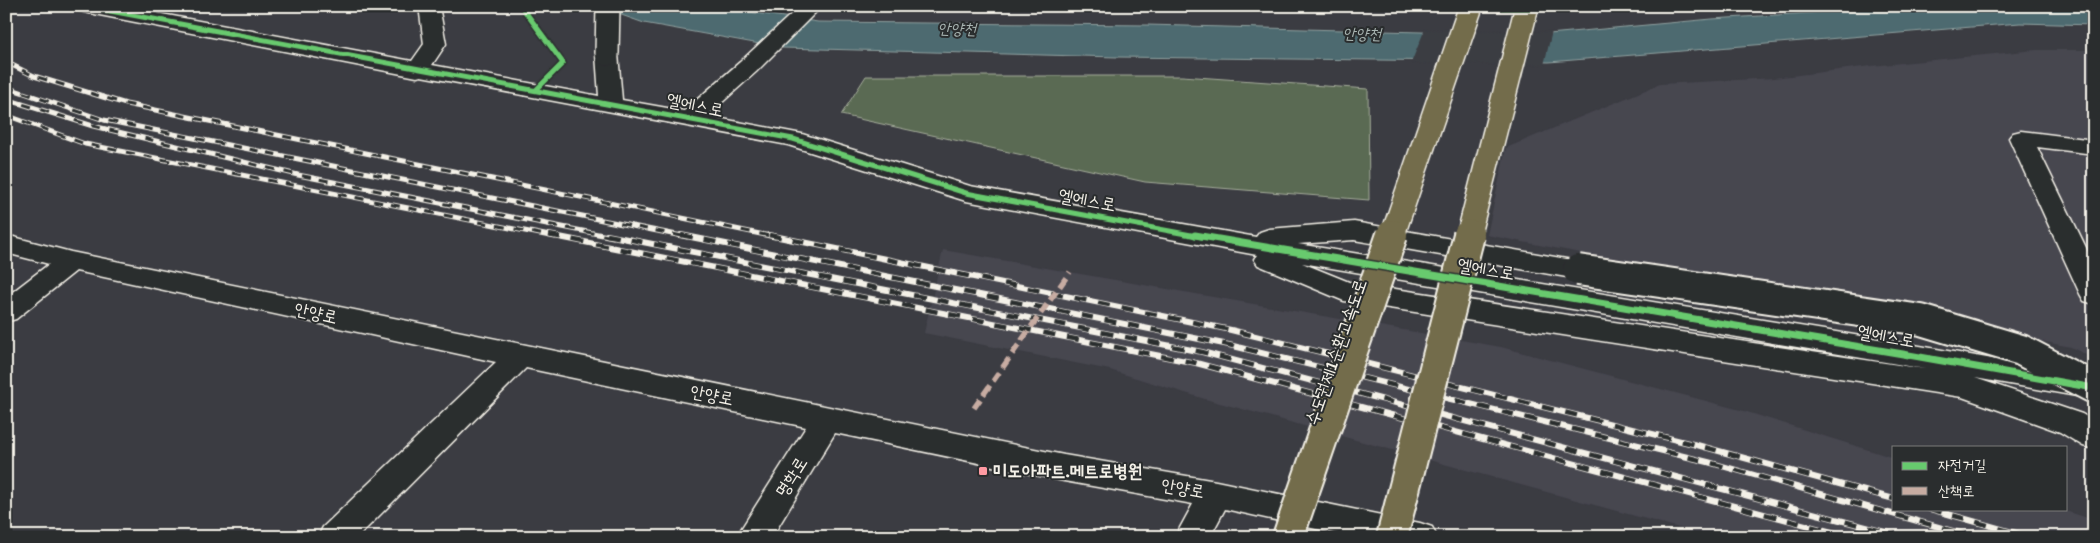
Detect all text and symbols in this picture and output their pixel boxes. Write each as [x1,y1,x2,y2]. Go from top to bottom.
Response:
water label: 안양천 [938,19,979,38]
water label: 안양천 [1343,24,1384,43]
street label: 엘에스로 [664,89,726,121]
street label: 엘에스로 [1057,184,1117,216]
street label: 엘에스로 [1456,254,1516,284]
street label: 수도권제1순환고속도로 [1301,276,1371,428]
street label: 안양로 [292,298,340,328]
street label: 엘에스로 [1856,320,1916,352]
street label: 안양로 [689,380,735,410]
legend [1892,446,2068,510]
street label: 명학로 [770,453,812,501]
text: 자전거길 [1938,456,1986,474]
place label: 미도아파트.메트로병원 [993,460,1142,482]
marker: 미도아파트.메트로병원 [977,465,989,477]
street label: 안양로 [1160,473,1206,503]
text: 산책로 [1938,482,1974,500]

